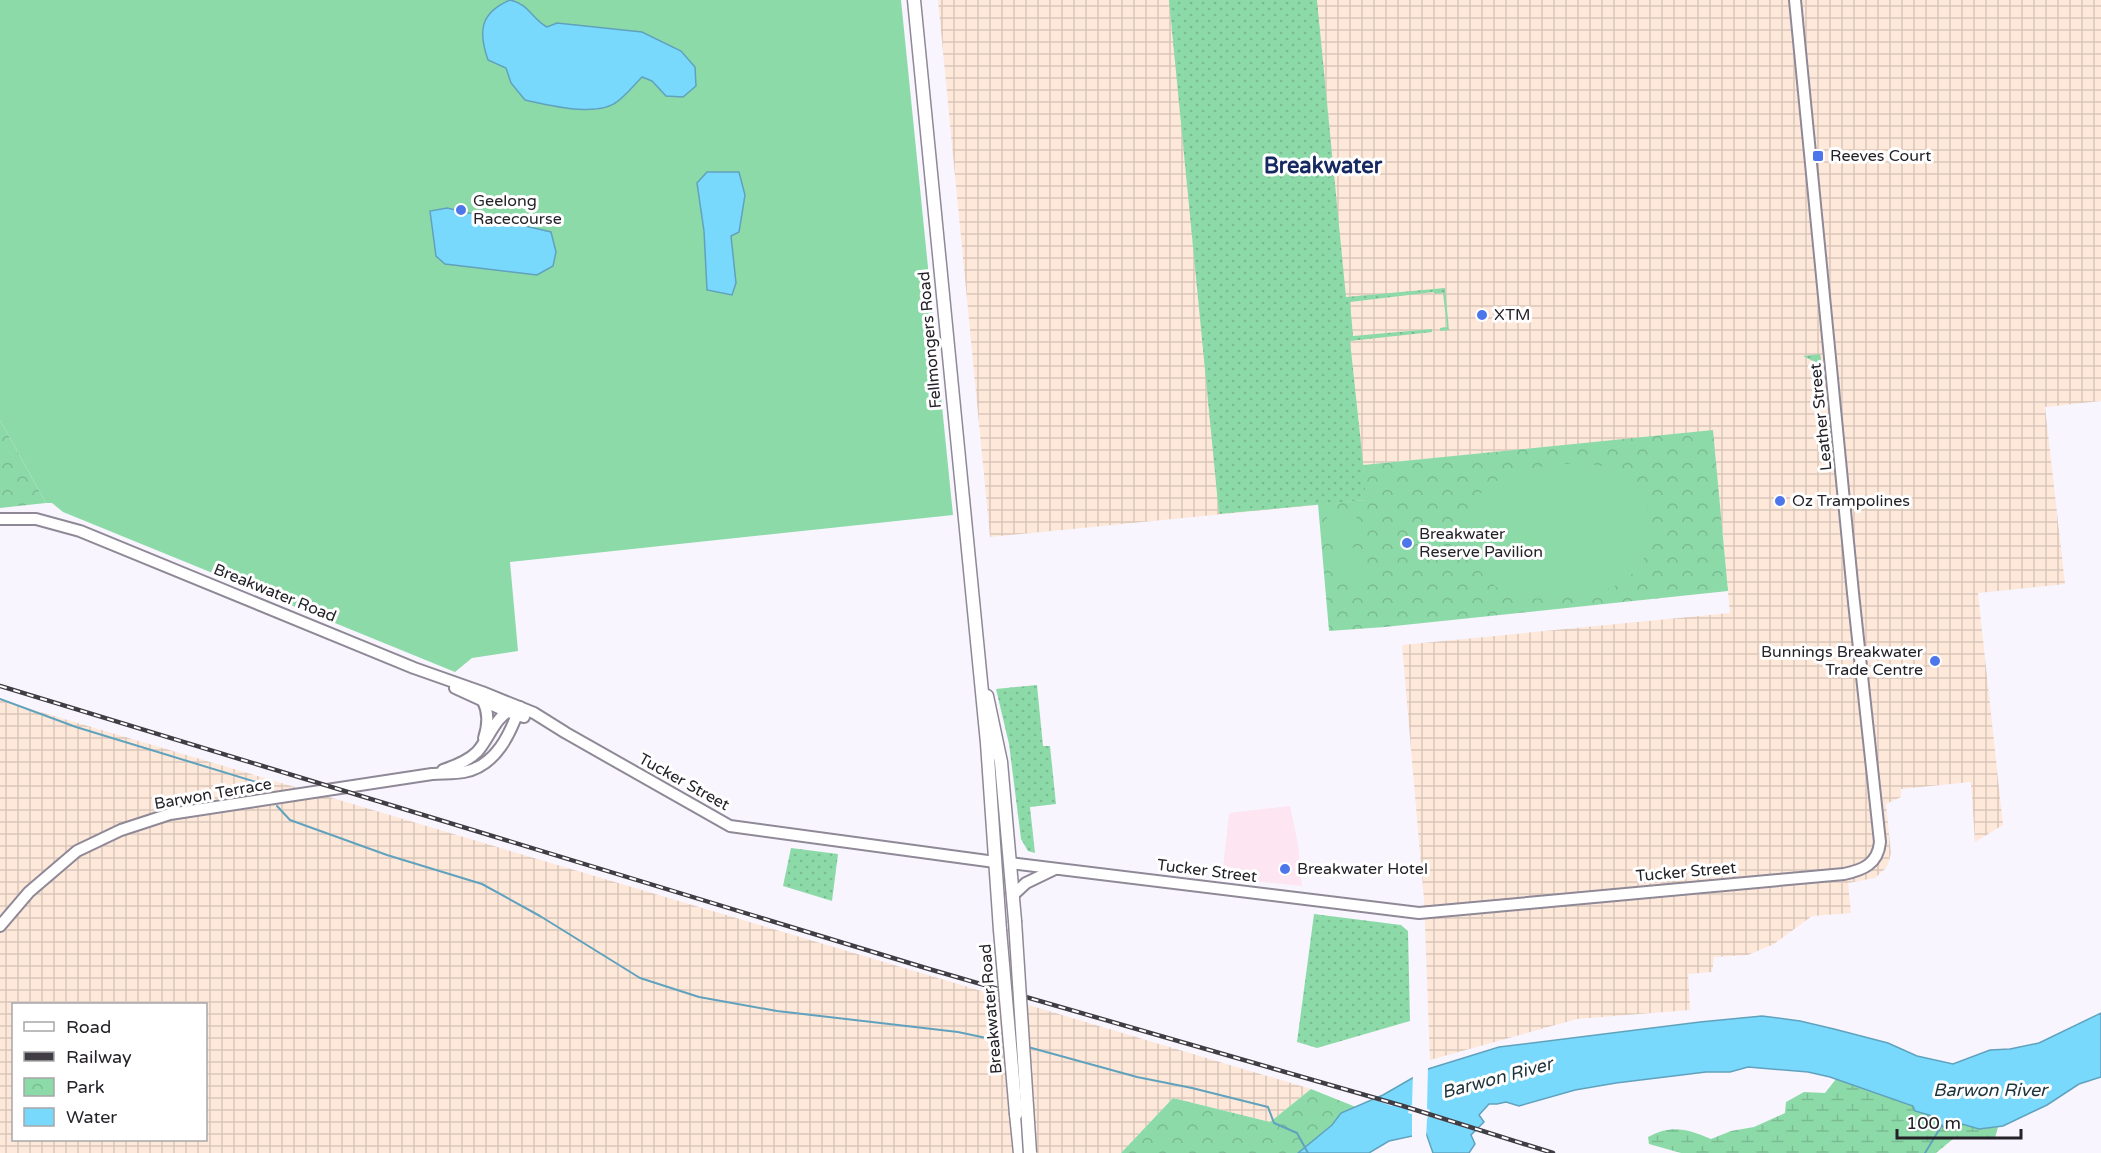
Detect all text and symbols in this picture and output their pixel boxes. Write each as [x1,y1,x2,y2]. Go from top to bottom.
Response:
place label: Reeves Court [1830,146,1931,166]
marker: Reeves Court [1811,149,1825,163]
district label: Breakwater [1264,153,1383,179]
place label: Geelong Racecourse [473,191,562,229]
marker: Geelong Racecourse [454,203,468,217]
street label: Fellmongers Road [914,271,946,409]
place label: XTM [1494,305,1530,325]
marker: XTM [1475,308,1489,322]
street label: Leather Street [1805,362,1837,472]
place label: Oz Trampolines [1792,491,1910,511]
marker: Oz Trampolines [1773,494,1787,508]
place label: Breakwater Reserve Pavilion [1419,524,1543,562]
marker: Breakwater Reserve Pavilion [1400,536,1414,550]
street label: Breakwater Road [211,559,339,627]
place label: Bunnings Breakwater Trade Centre [1761,642,1924,680]
marker: Bunnings Breakwater Trade Centre [1928,654,1942,668]
street label: Tucker Street [635,749,733,815]
street label: Barwon Terrace [153,774,273,814]
street label: Tucker Street [1156,855,1258,887]
street label: Tucker Street [1635,858,1737,886]
place label: Breakwater Hotel [1297,859,1428,879]
marker: Breakwater Hotel [1278,862,1292,876]
street label: Breakwater Road [975,943,1007,1075]
legend [12,1003,207,1141]
text: Road [66,1016,111,1038]
text: Railway [66,1046,132,1068]
water label: Barwon River [1439,1052,1557,1103]
text: Park [66,1076,105,1098]
water label: Barwon River [1933,1079,2049,1101]
scale bar [1897,1102,2022,1140]
text: Water [66,1106,117,1128]
text: 100 m [1906,1112,1961,1134]

